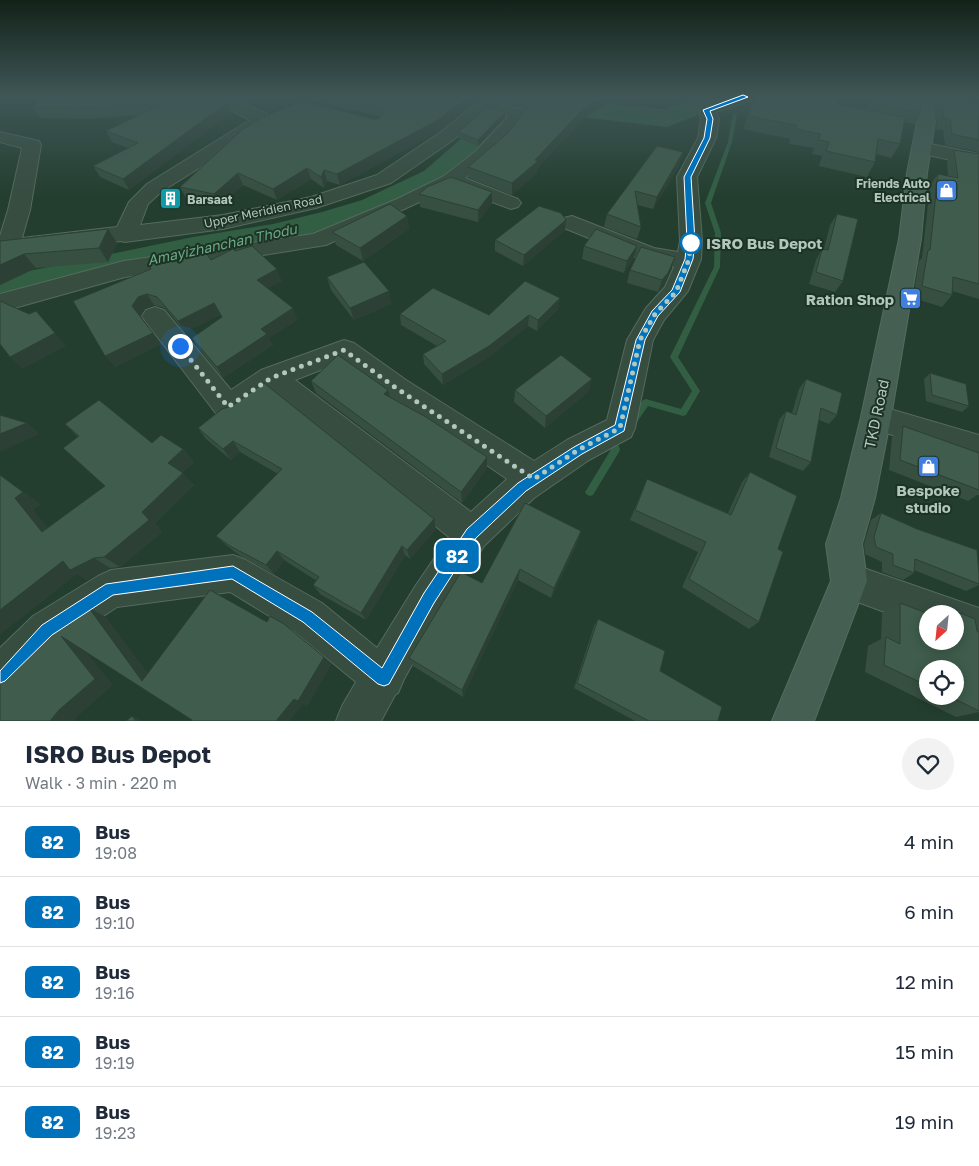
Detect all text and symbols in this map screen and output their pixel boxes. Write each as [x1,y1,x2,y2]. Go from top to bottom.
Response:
place label: Friends Auto Electrical [856,176,930,205]
shop icon: Friends Auto Electrical [934,178,958,202]
building icon: Barsaat [159,187,183,211]
street label: Upper Meridien Road [202,191,324,231]
place label: Barsaat [187,192,233,207]
water label: Amayizhanchan Thodu [146,220,300,268]
marker: ISRO Bus Depot [680,232,702,254]
place label: ISRO Bus Depot [706,234,822,252]
supermarket icon: Ration Shop [898,287,922,311]
place label: Ration Shop [806,290,894,308]
your location [168,334,193,359]
street label: TKD Road [860,378,892,450]
shop icon: Bespoke studio [916,455,940,479]
place label: Bespoke studio [896,481,960,516]
line badge: 82 [434,540,480,572]
text: 82 [446,545,468,567]
north arrow [919,605,964,650]
map controls [919,605,964,705]
button: locate [919,660,964,705]
button: heart [902,738,954,790]
text: ISRO Bus Depot [25,739,211,768]
text: Walk · 3 min · 220 m [25,773,177,793]
text: Bus [95,820,130,843]
text: 4 min [904,830,954,853]
text: 82 [41,831,64,853]
text: 19:08 [95,843,137,863]
text: Bus [95,890,130,913]
text: 6 min [904,900,954,923]
text: 82 [41,901,64,923]
text: 19:10 [95,913,135,933]
text: Bus [95,960,130,983]
text: 12 min [895,970,954,993]
text: 82 [41,971,64,993]
text: 19:16 [95,983,135,1003]
text: Bus [95,1030,130,1053]
text: 15 min [895,1040,954,1063]
text: 82 [41,1041,64,1063]
text: 19:19 [95,1053,135,1073]
text: Bus [95,1100,130,1123]
text: 19 min [895,1110,954,1133]
text: 82 [41,1111,64,1133]
text: 19:23 [95,1123,136,1143]

